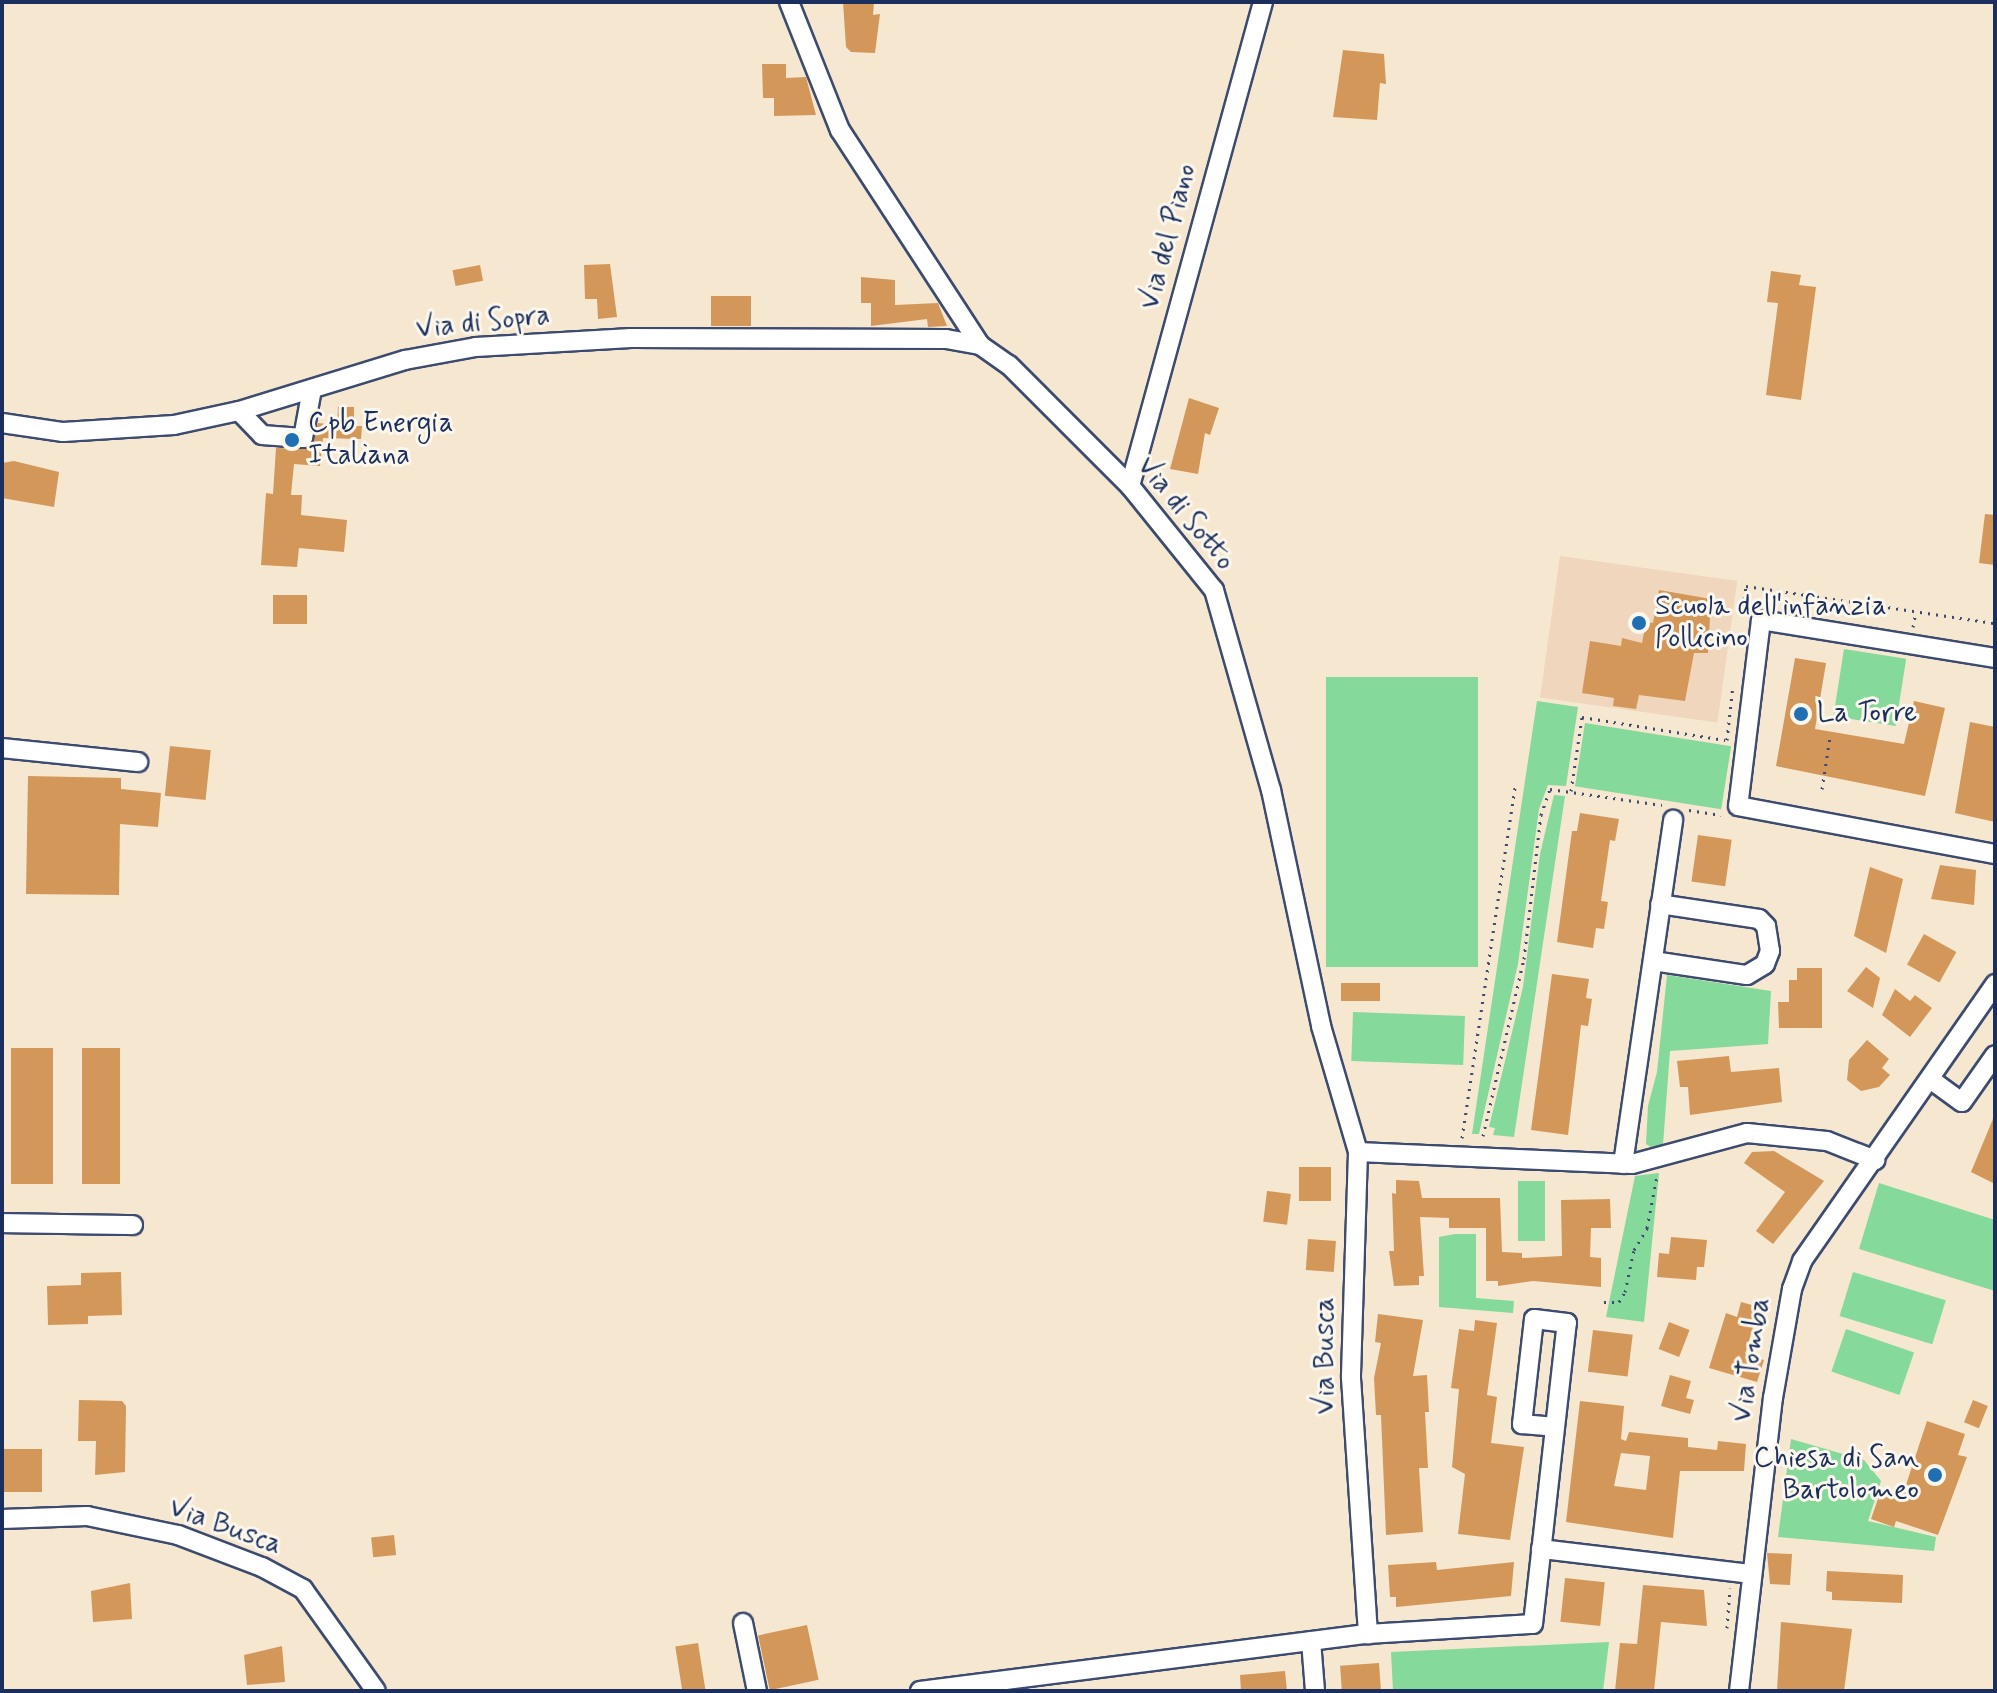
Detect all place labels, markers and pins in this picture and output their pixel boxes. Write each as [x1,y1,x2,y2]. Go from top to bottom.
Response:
place label: Cpb Energia Italiana [308,407,453,473]
marker: Cpb Energia Italiana [283,431,301,449]
place label: Scuola dell'infanzia Pollicino [1655,590,1887,656]
marker: Scuola dell'infanzia Pollicino [1630,614,1648,632]
place label: La Torre [1817,697,1919,731]
marker: La Torre [1792,705,1810,723]
place label: Chiesa di San Bartolomeo [1758,1442,1919,1508]
marker: Chiesa di San Bartolomeo [1926,1466,1944,1484]

